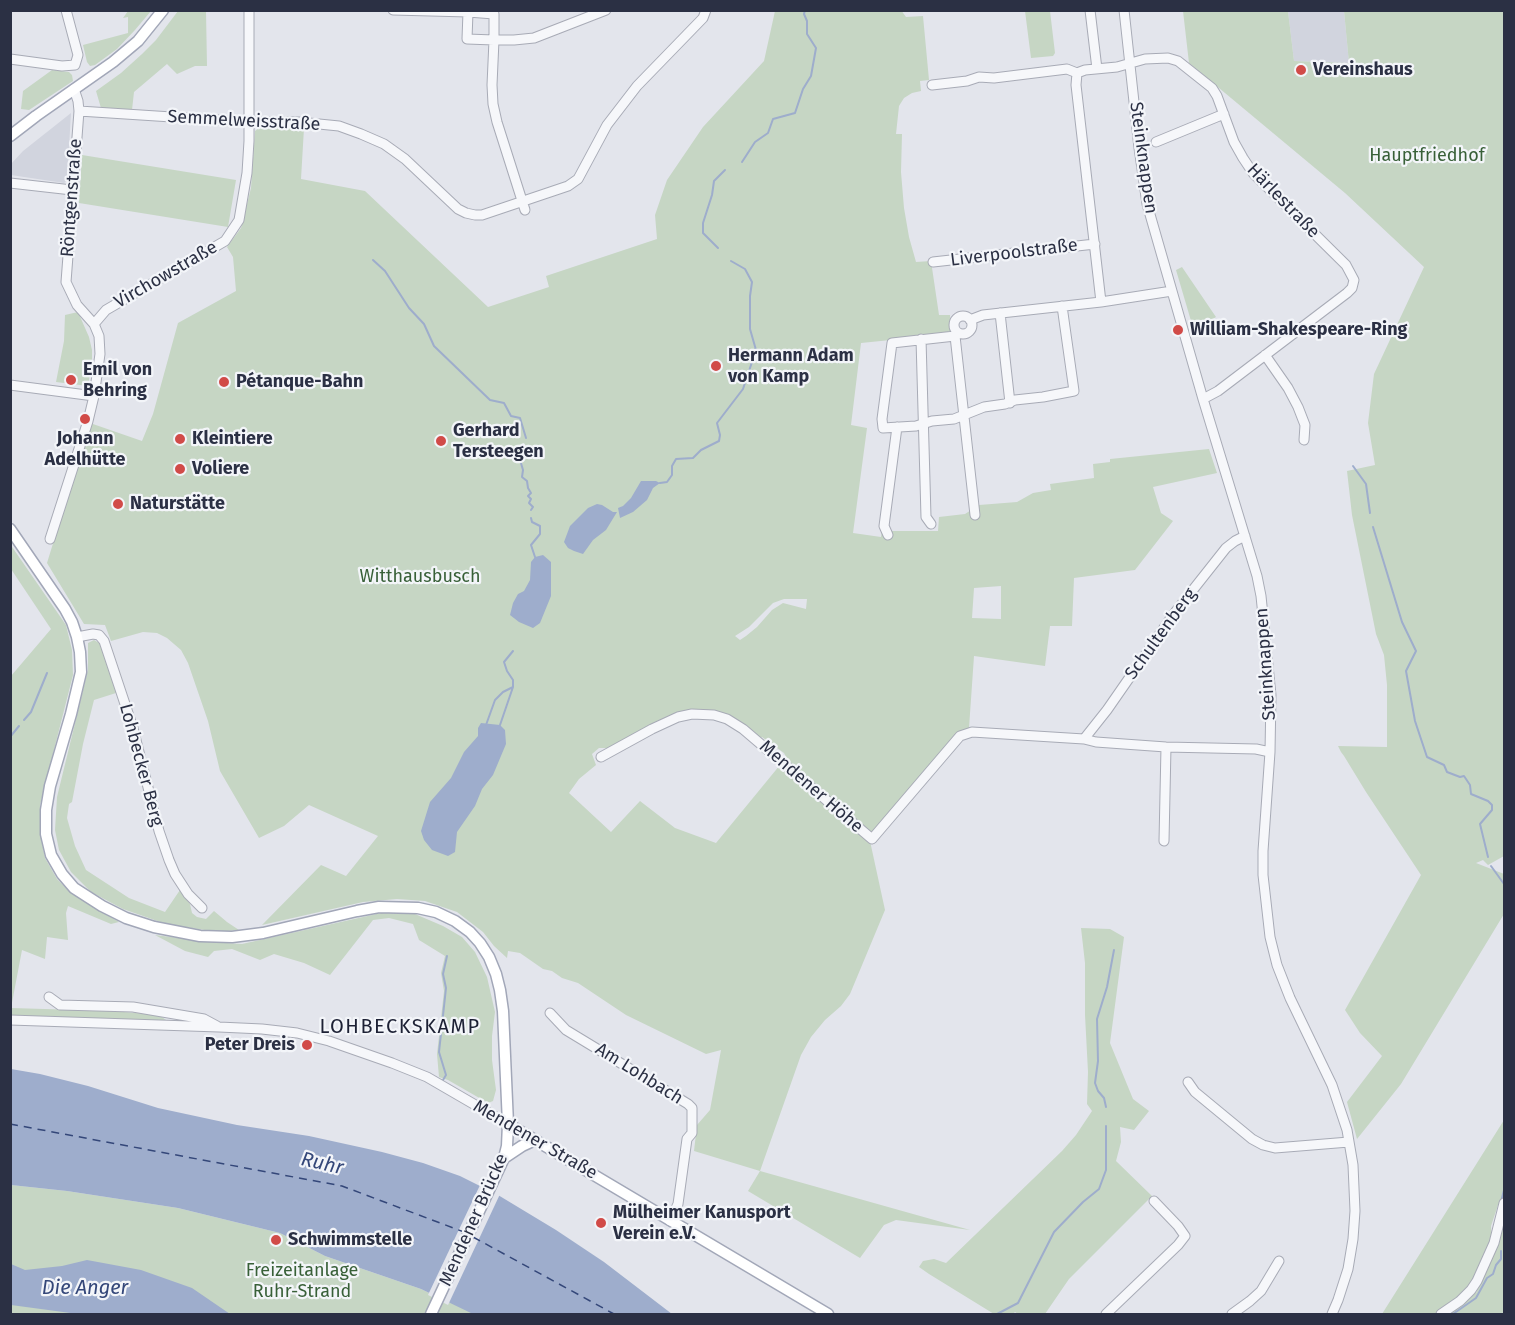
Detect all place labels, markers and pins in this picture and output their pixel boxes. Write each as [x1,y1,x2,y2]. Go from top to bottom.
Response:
place label: Vereinshaus [1313,59,1413,81]
marker: Vereinshaus [1294,63,1308,77]
place label: William-Shakespeare-Ring [1190,319,1407,341]
marker: William-Shakespeare-Ring [1171,323,1185,337]
place label: Hermann Adam von Kamp [728,345,854,388]
place label: Emil von Behring [83,359,152,401]
marker: Hermann Adam von Kamp [709,359,723,373]
place label: Pétanque-Bahn [236,371,363,393]
marker: Emil von Behring [64,373,78,387]
marker: Pétanque-Bahn [217,375,231,389]
marker: Johann Adelhütte [78,412,92,426]
place label: Gerhard Tersteegen [453,420,544,462]
place label: Johann Adelhütte [45,428,125,470]
place label: Kleintiere [192,428,273,450]
marker: Kleintiere [173,432,187,446]
marker: Gerhard Tersteegen [434,434,448,448]
place label: Voliere [192,458,249,480]
marker: Voliere [173,462,187,476]
place label: Naturstätte [130,493,225,515]
marker: Naturstätte [111,497,125,511]
place label: Peter Dreis [205,1034,295,1056]
marker: Peter Dreis [300,1038,314,1052]
place label: Mülheimer Kanusport Verein e.V. [613,1202,791,1244]
marker: Mülheimer Kanusport Verein e.V. [594,1216,608,1230]
place label: Schwimmstelle [288,1229,412,1251]
marker: Schwimmstelle [269,1233,283,1247]

